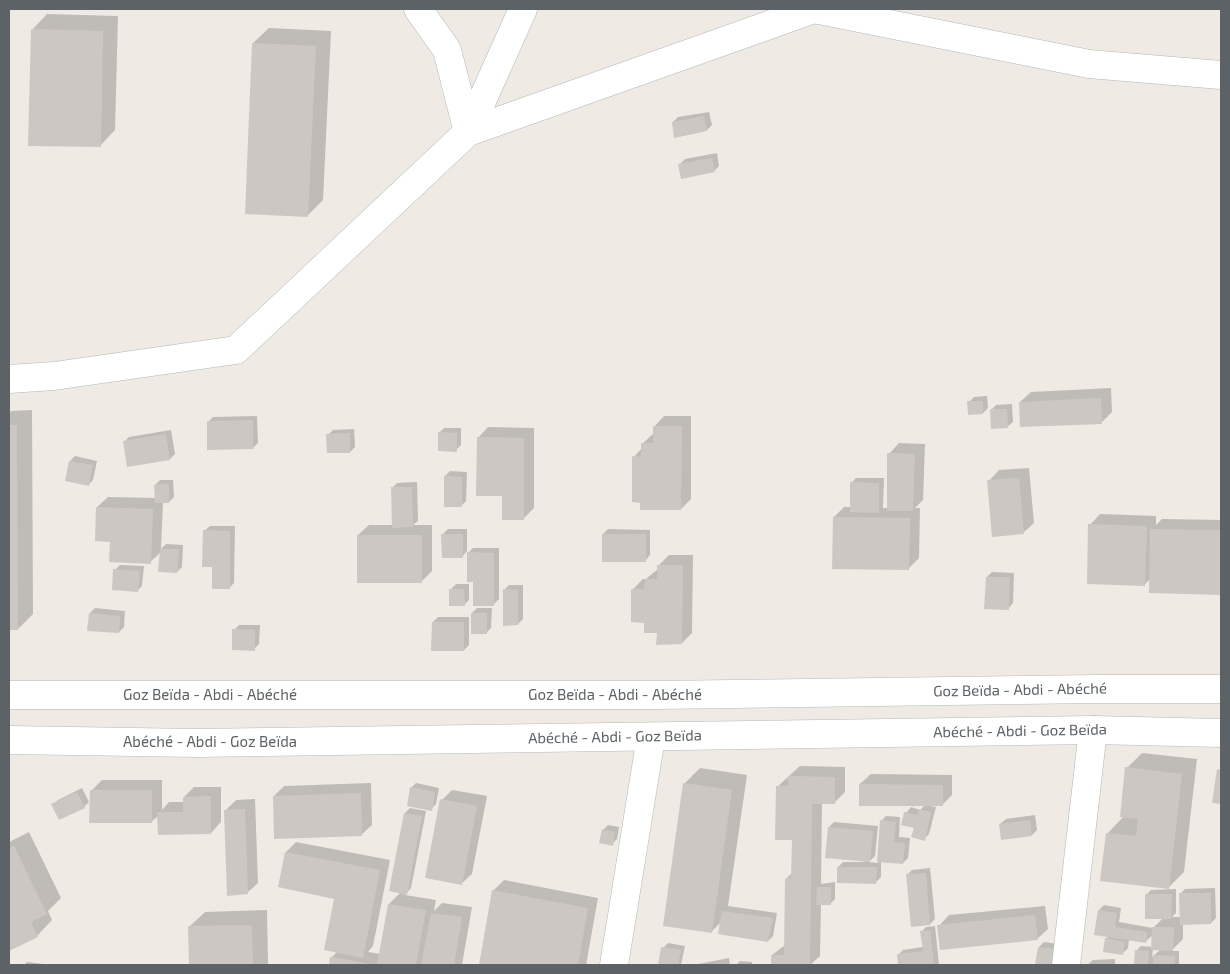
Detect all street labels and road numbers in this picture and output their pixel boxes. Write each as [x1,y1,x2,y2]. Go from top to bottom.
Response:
street label: Goz Beïda - Abdi - Abéché [933,679,1107,701]
street label: Goz Beïda - Abdi - Abéché [123,686,297,704]
street label: Goz Beïda - Abdi - Abéché [528,686,702,704]
street label: Abéché - Abdi - Goz Beïda [933,720,1107,742]
street label: Abéché - Abdi - Goz Beïda [528,726,702,748]
street label: Abéché - Abdi - Goz Beïda [123,733,297,751]

